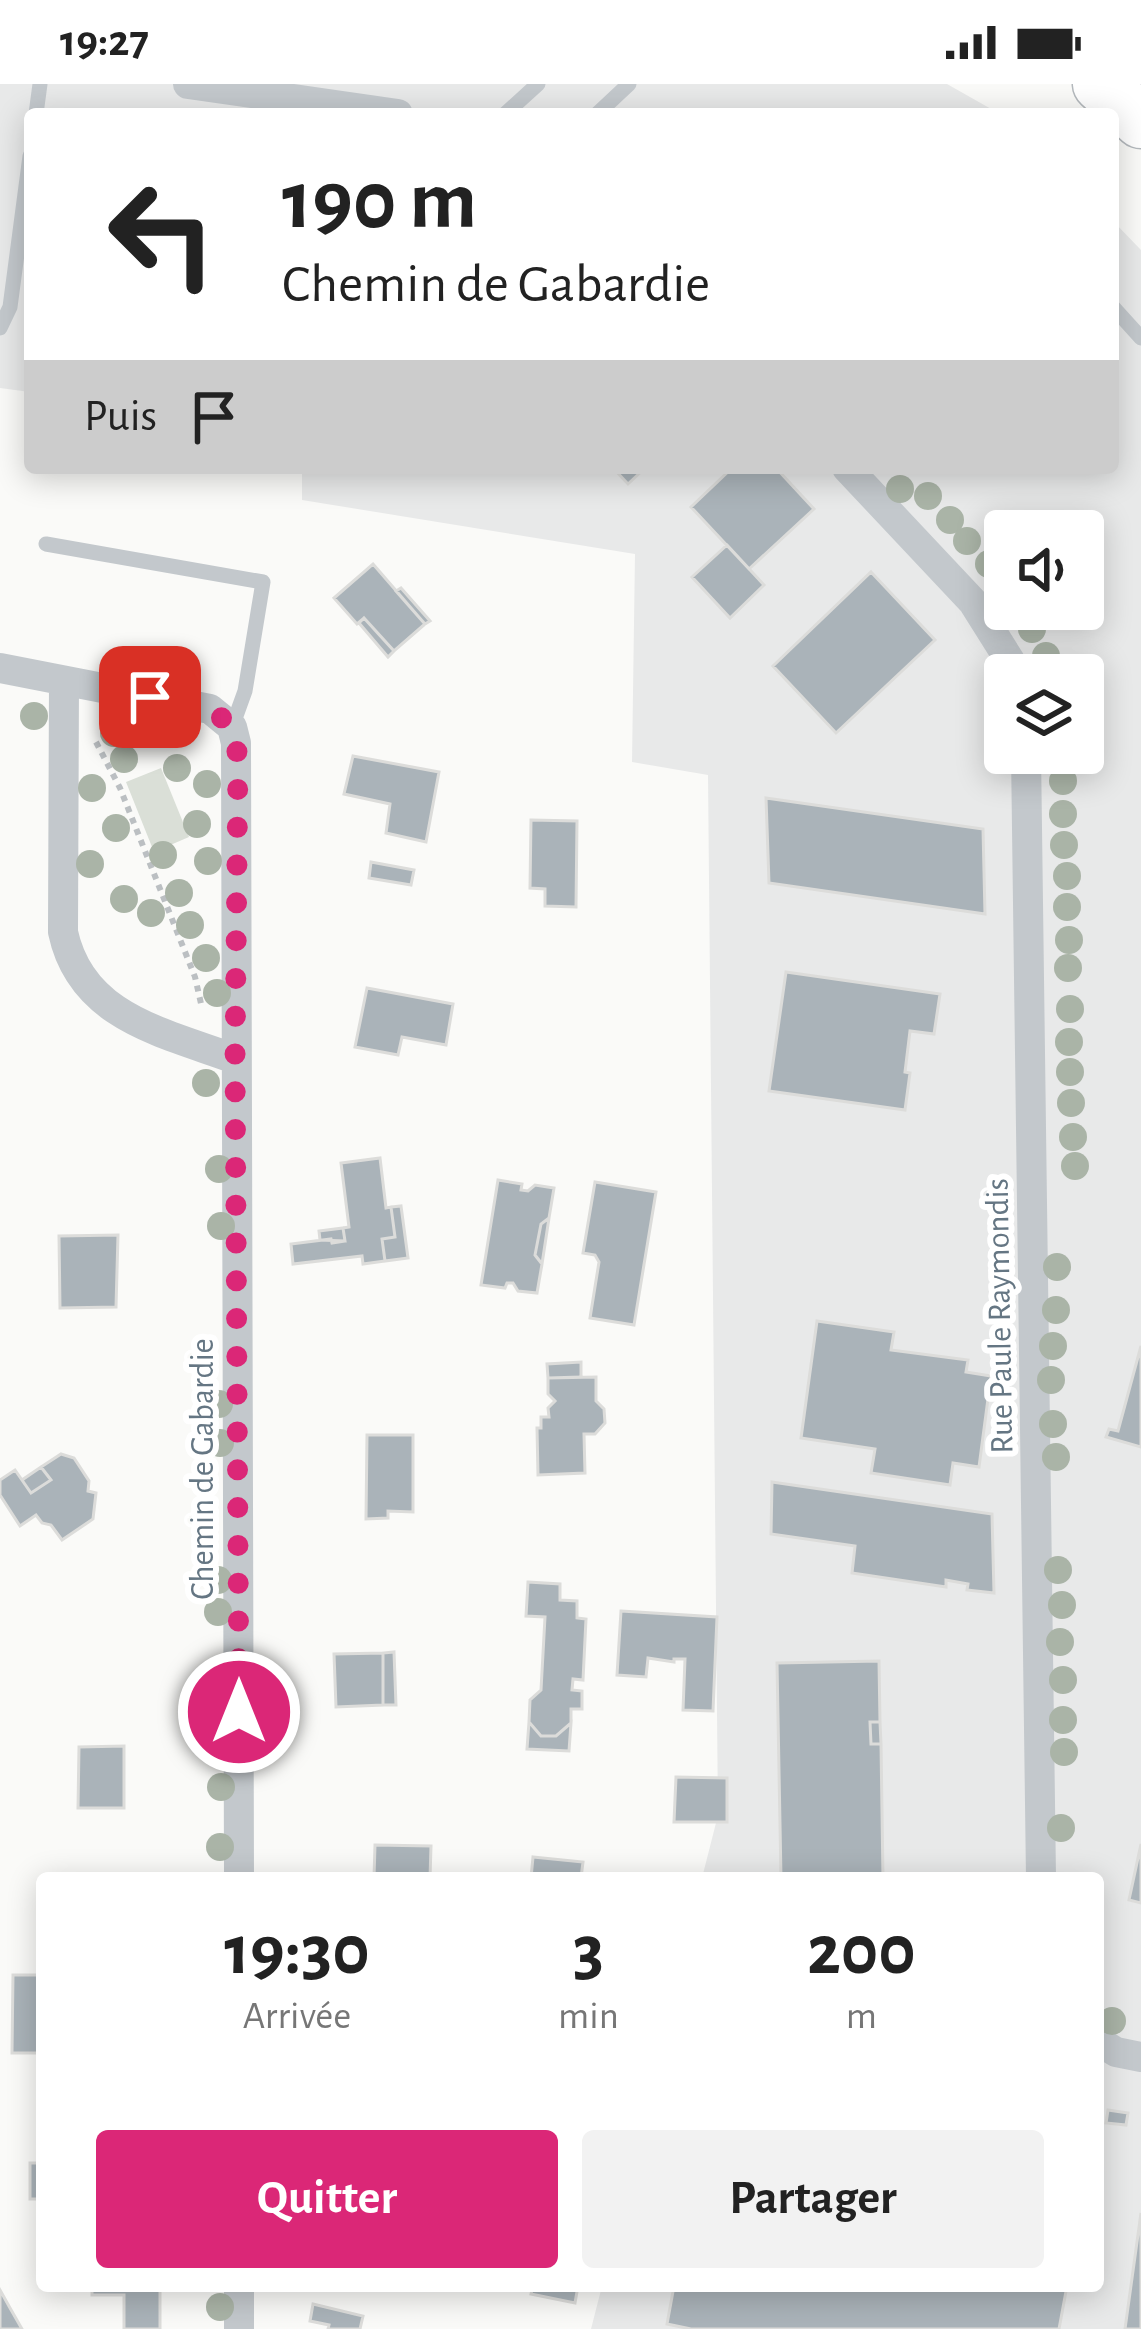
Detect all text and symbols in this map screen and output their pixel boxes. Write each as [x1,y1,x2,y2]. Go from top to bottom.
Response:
text: 19:27 [60,19,149,64]
icon: left [84,156,240,312]
text: 190 m [282,160,477,244]
text: Chemin de Gabardie [282,258,710,312]
icon: arrive [181,384,247,450]
text: Puis [84,394,157,439]
map controls [984,510,1104,774]
button: sound [984,510,1104,630]
pin [99,646,201,748]
button: layers [984,654,1104,774]
icon: arrive [117,664,183,730]
street label: Rue Paule Raymondis [982,1178,1019,1454]
street label: Chemin de Gabardie [187,1338,220,1600]
position arrow [176,1649,302,1775]
text: 19:30 [224,1915,370,1987]
text: 3 [573,1915,604,1987]
text: 200 [807,1915,916,1987]
text: Arrivée [243,1997,351,2036]
text: min [558,1997,619,2036]
text: m [846,1997,877,2036]
button: Quitter [96,2130,558,2268]
button: Partager [582,2130,1044,2268]

